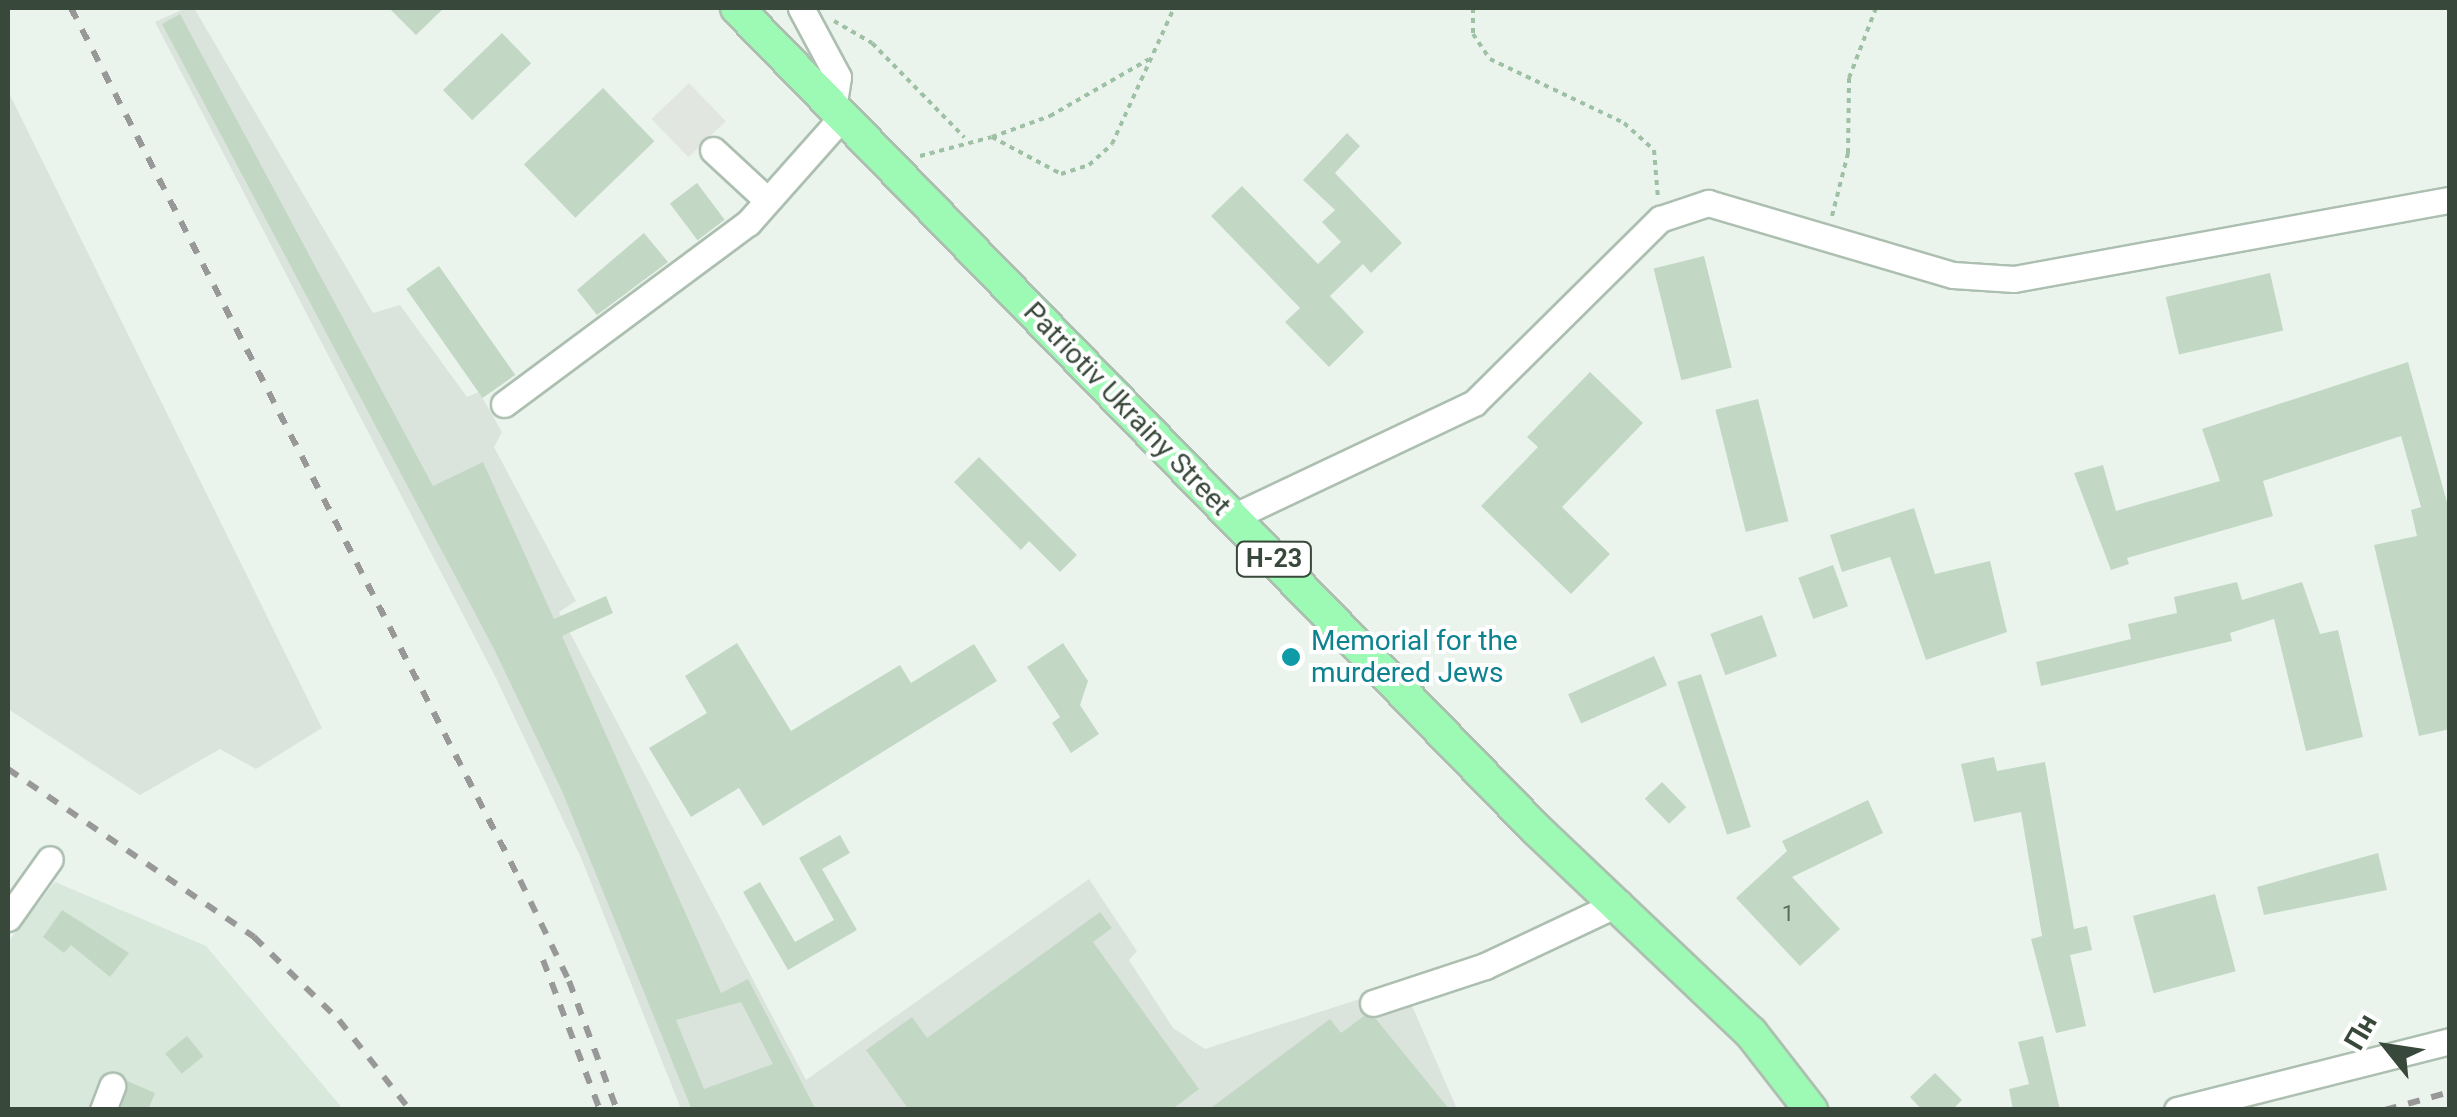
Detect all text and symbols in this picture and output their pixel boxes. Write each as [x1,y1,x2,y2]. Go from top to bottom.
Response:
street label: Patriotiv Ukrainy Street [1016,295,1238,523]
road number: Н-23 [1234,539,1314,579]
place label: Memorial for the murdered Jews [1311,624,1518,690]
marker: Memorial for the murdered Jews [1280,646,1302,668]
house number: 1 [1782,901,1794,927]
north arrow [2337,997,2437,1097]
text: Пн [2337,1008,2384,1055]

